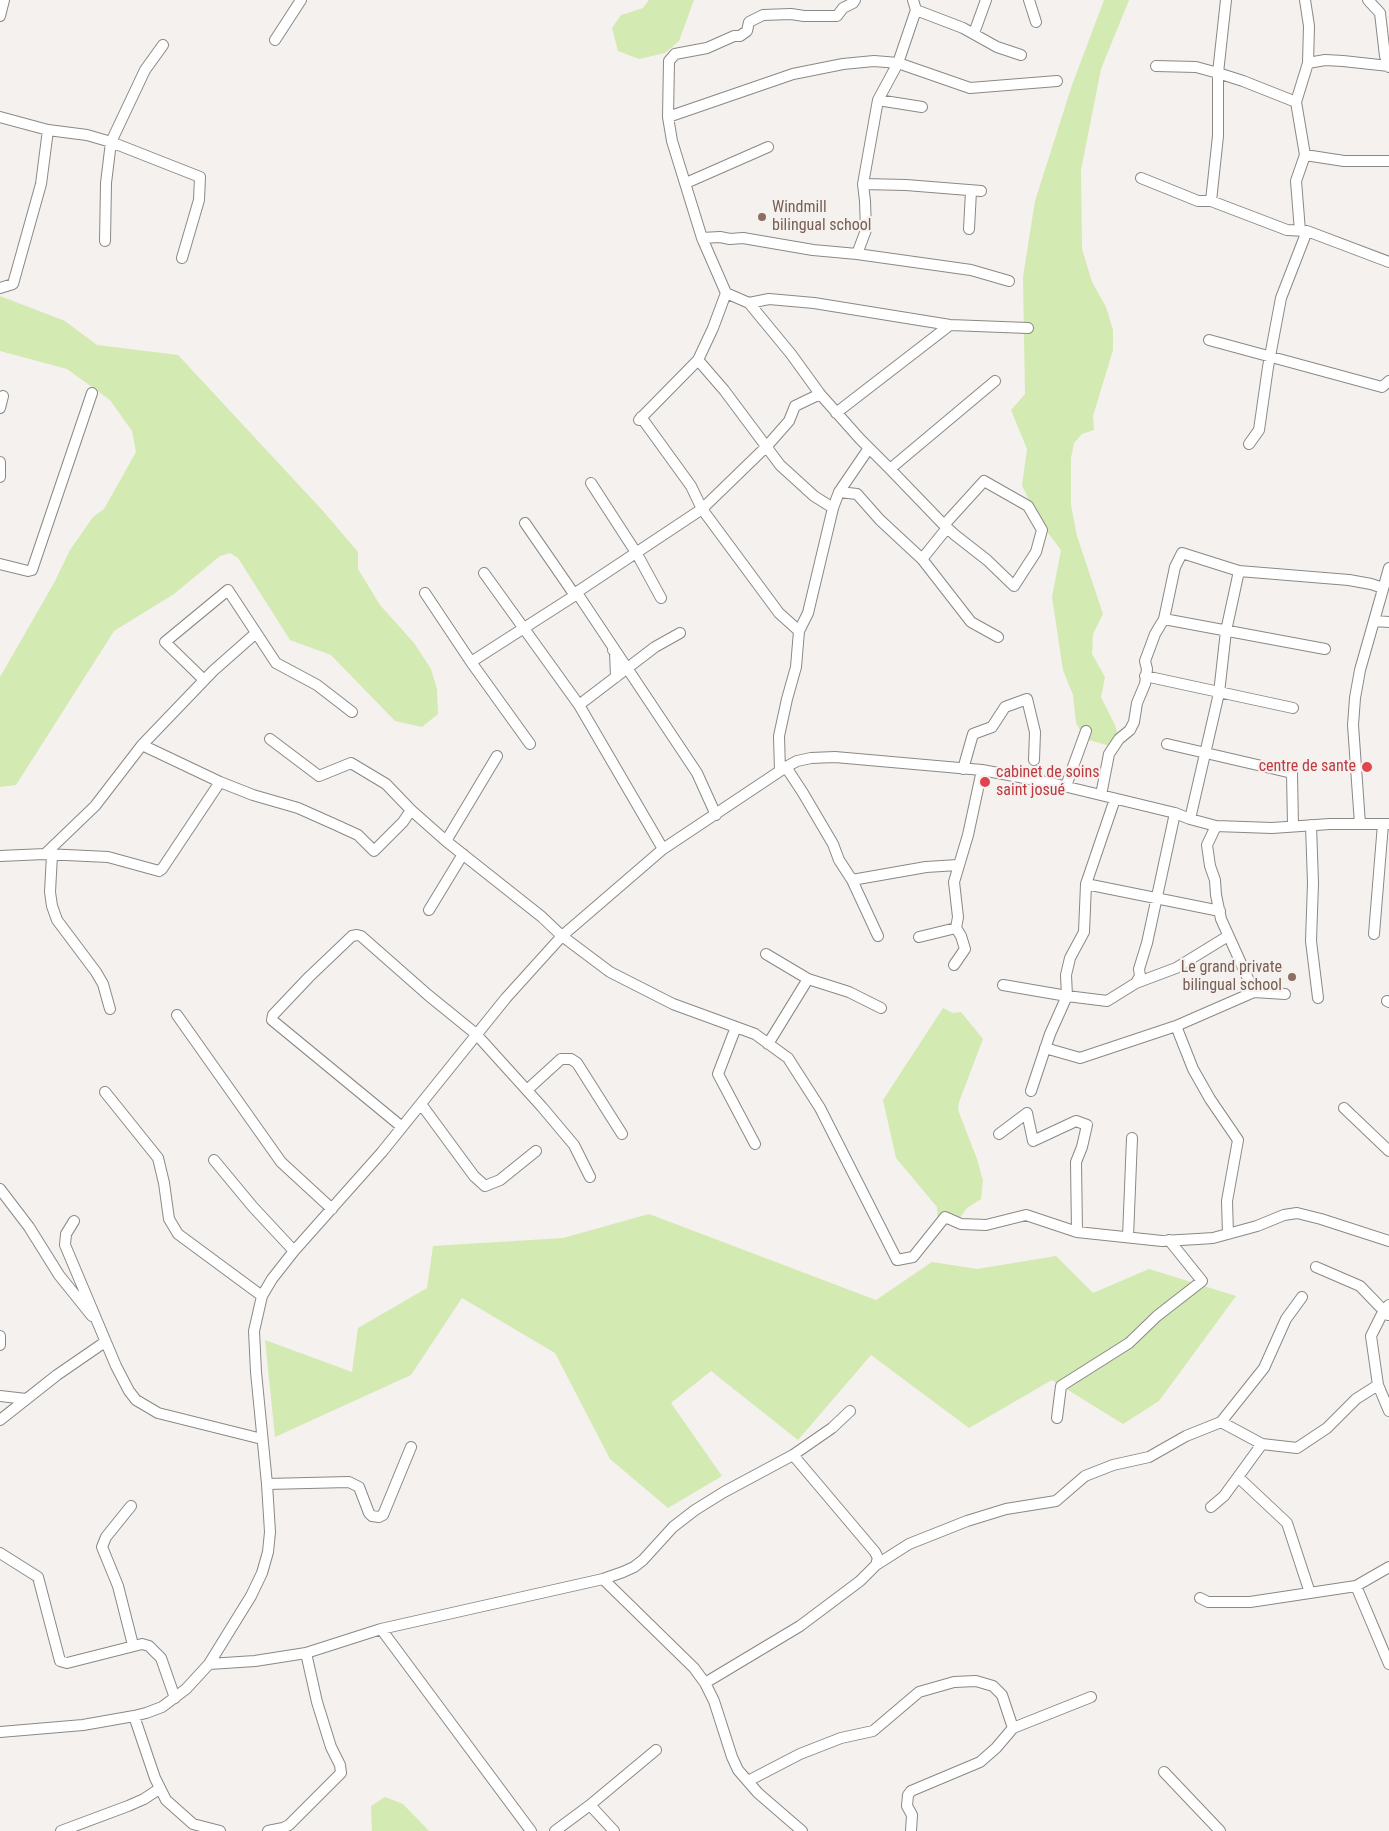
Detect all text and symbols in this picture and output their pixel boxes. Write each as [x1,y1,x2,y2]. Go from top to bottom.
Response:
place label: Windmill bilingual school [772,198,871,236]
marker: Windmill bilingual school [756,211,768,223]
place label: centre de sante [1259,757,1356,777]
marker: centre de sante [1360,760,1374,774]
place label: cabinet de soins saint josué [996,763,1099,801]
marker: cabinet de soins saint josué [978,775,992,789]
place label: Le grand private bilingual school [1181,958,1282,996]
marker: Le grand private bilingual school [1286,971,1298,983]

